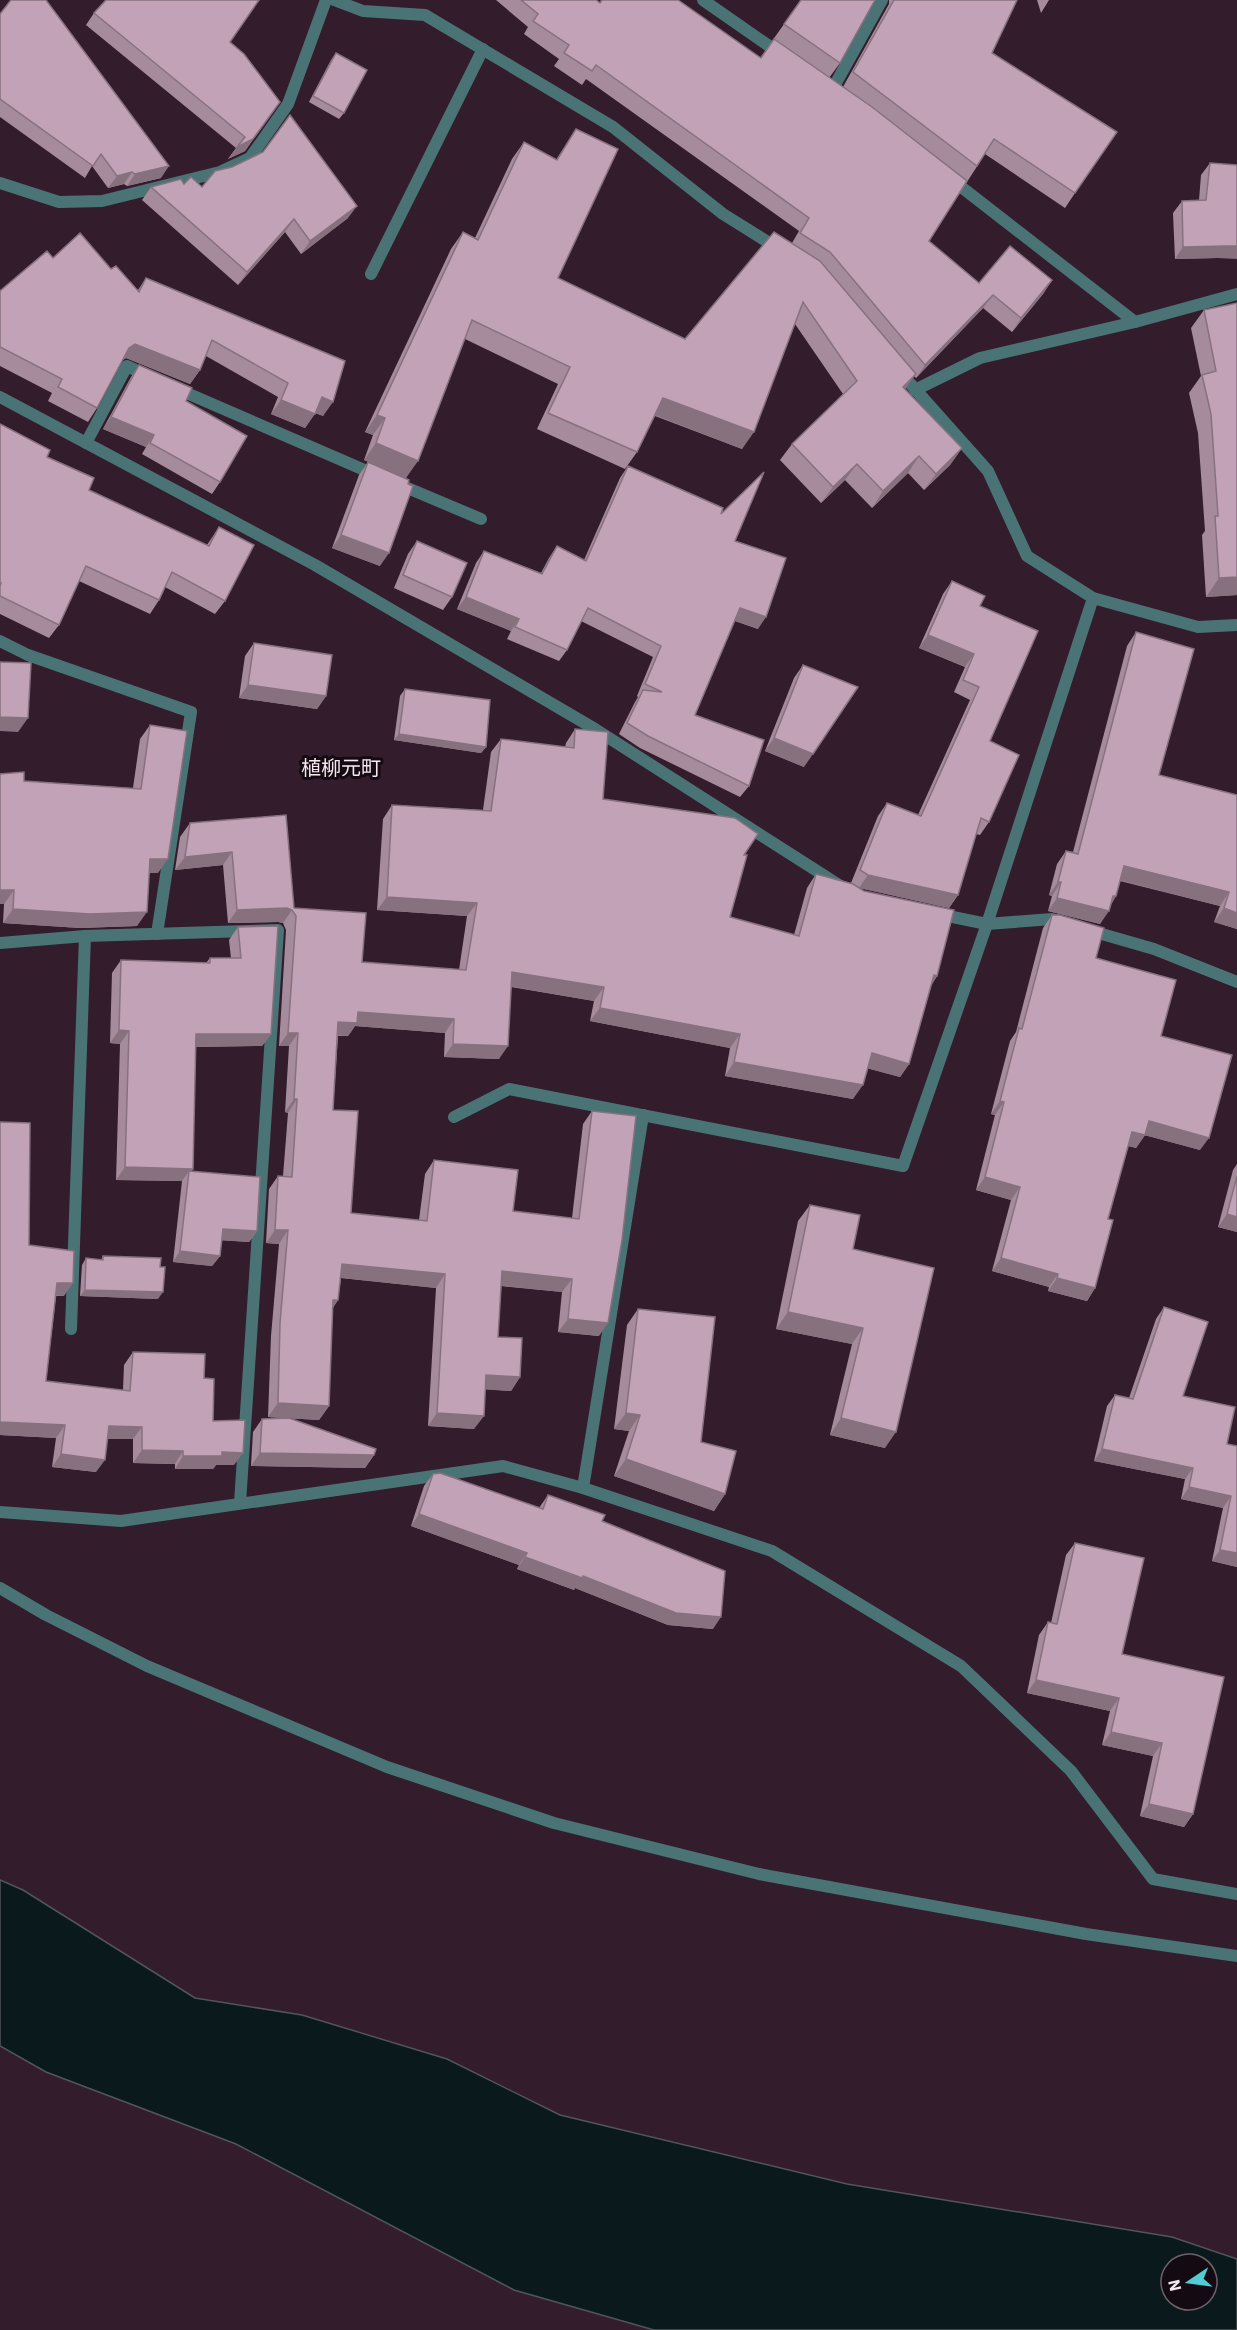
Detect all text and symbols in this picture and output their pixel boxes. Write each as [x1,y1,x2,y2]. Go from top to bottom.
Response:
district label: 植柳元町 [301,754,381,781]
north arrow [1159,2252,1219,2312]
text: N [1163,2277,1185,2293]

